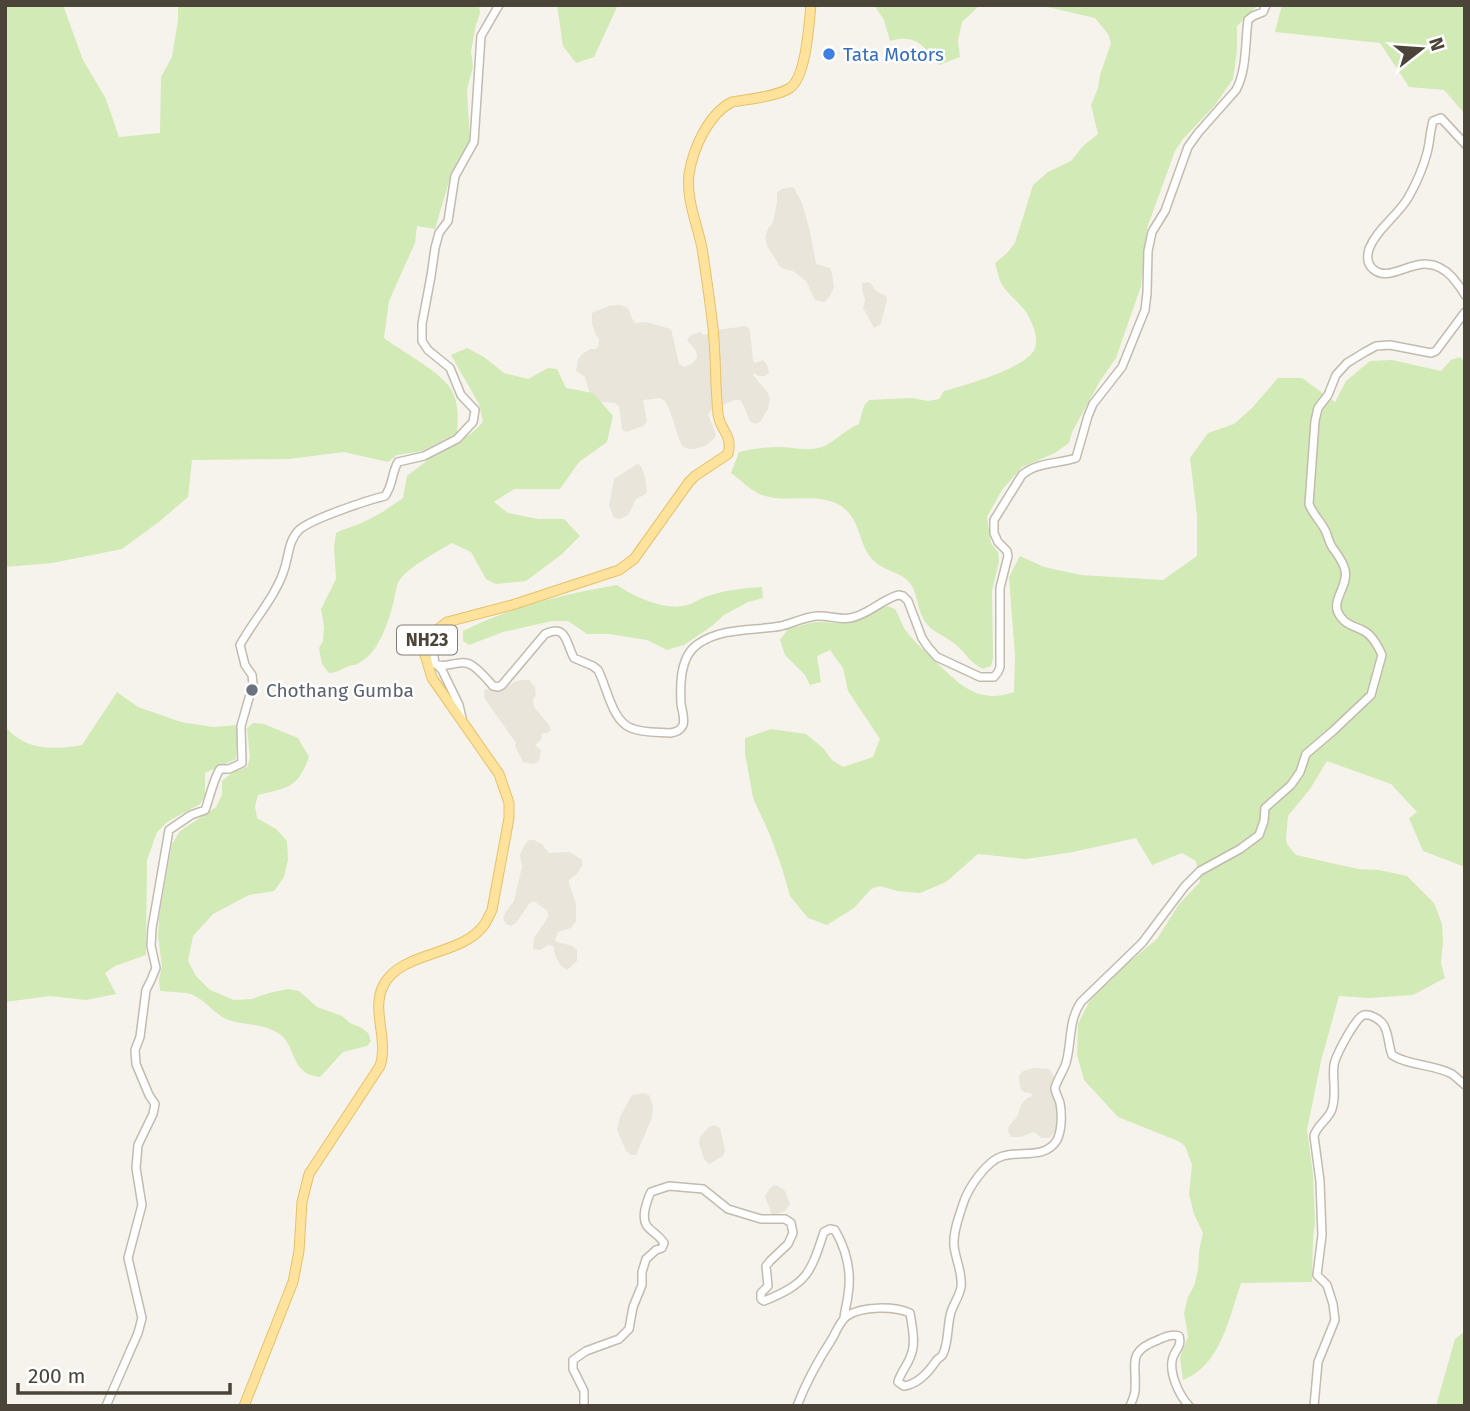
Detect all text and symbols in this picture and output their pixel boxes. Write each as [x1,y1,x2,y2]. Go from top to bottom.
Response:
north arrow [1386,14,1456,84]
text: N [1424,35,1450,54]
place label: Tata Motors [843,43,944,66]
marker: Tata Motors [821,46,837,62]
road number: NH23 [397,626,457,654]
place label: Chothang Gumba [266,679,414,702]
marker: Chothang Gumba [244,682,260,698]
scale bar [18,1352,229,1396]
text: 200 m [28,1363,85,1389]

